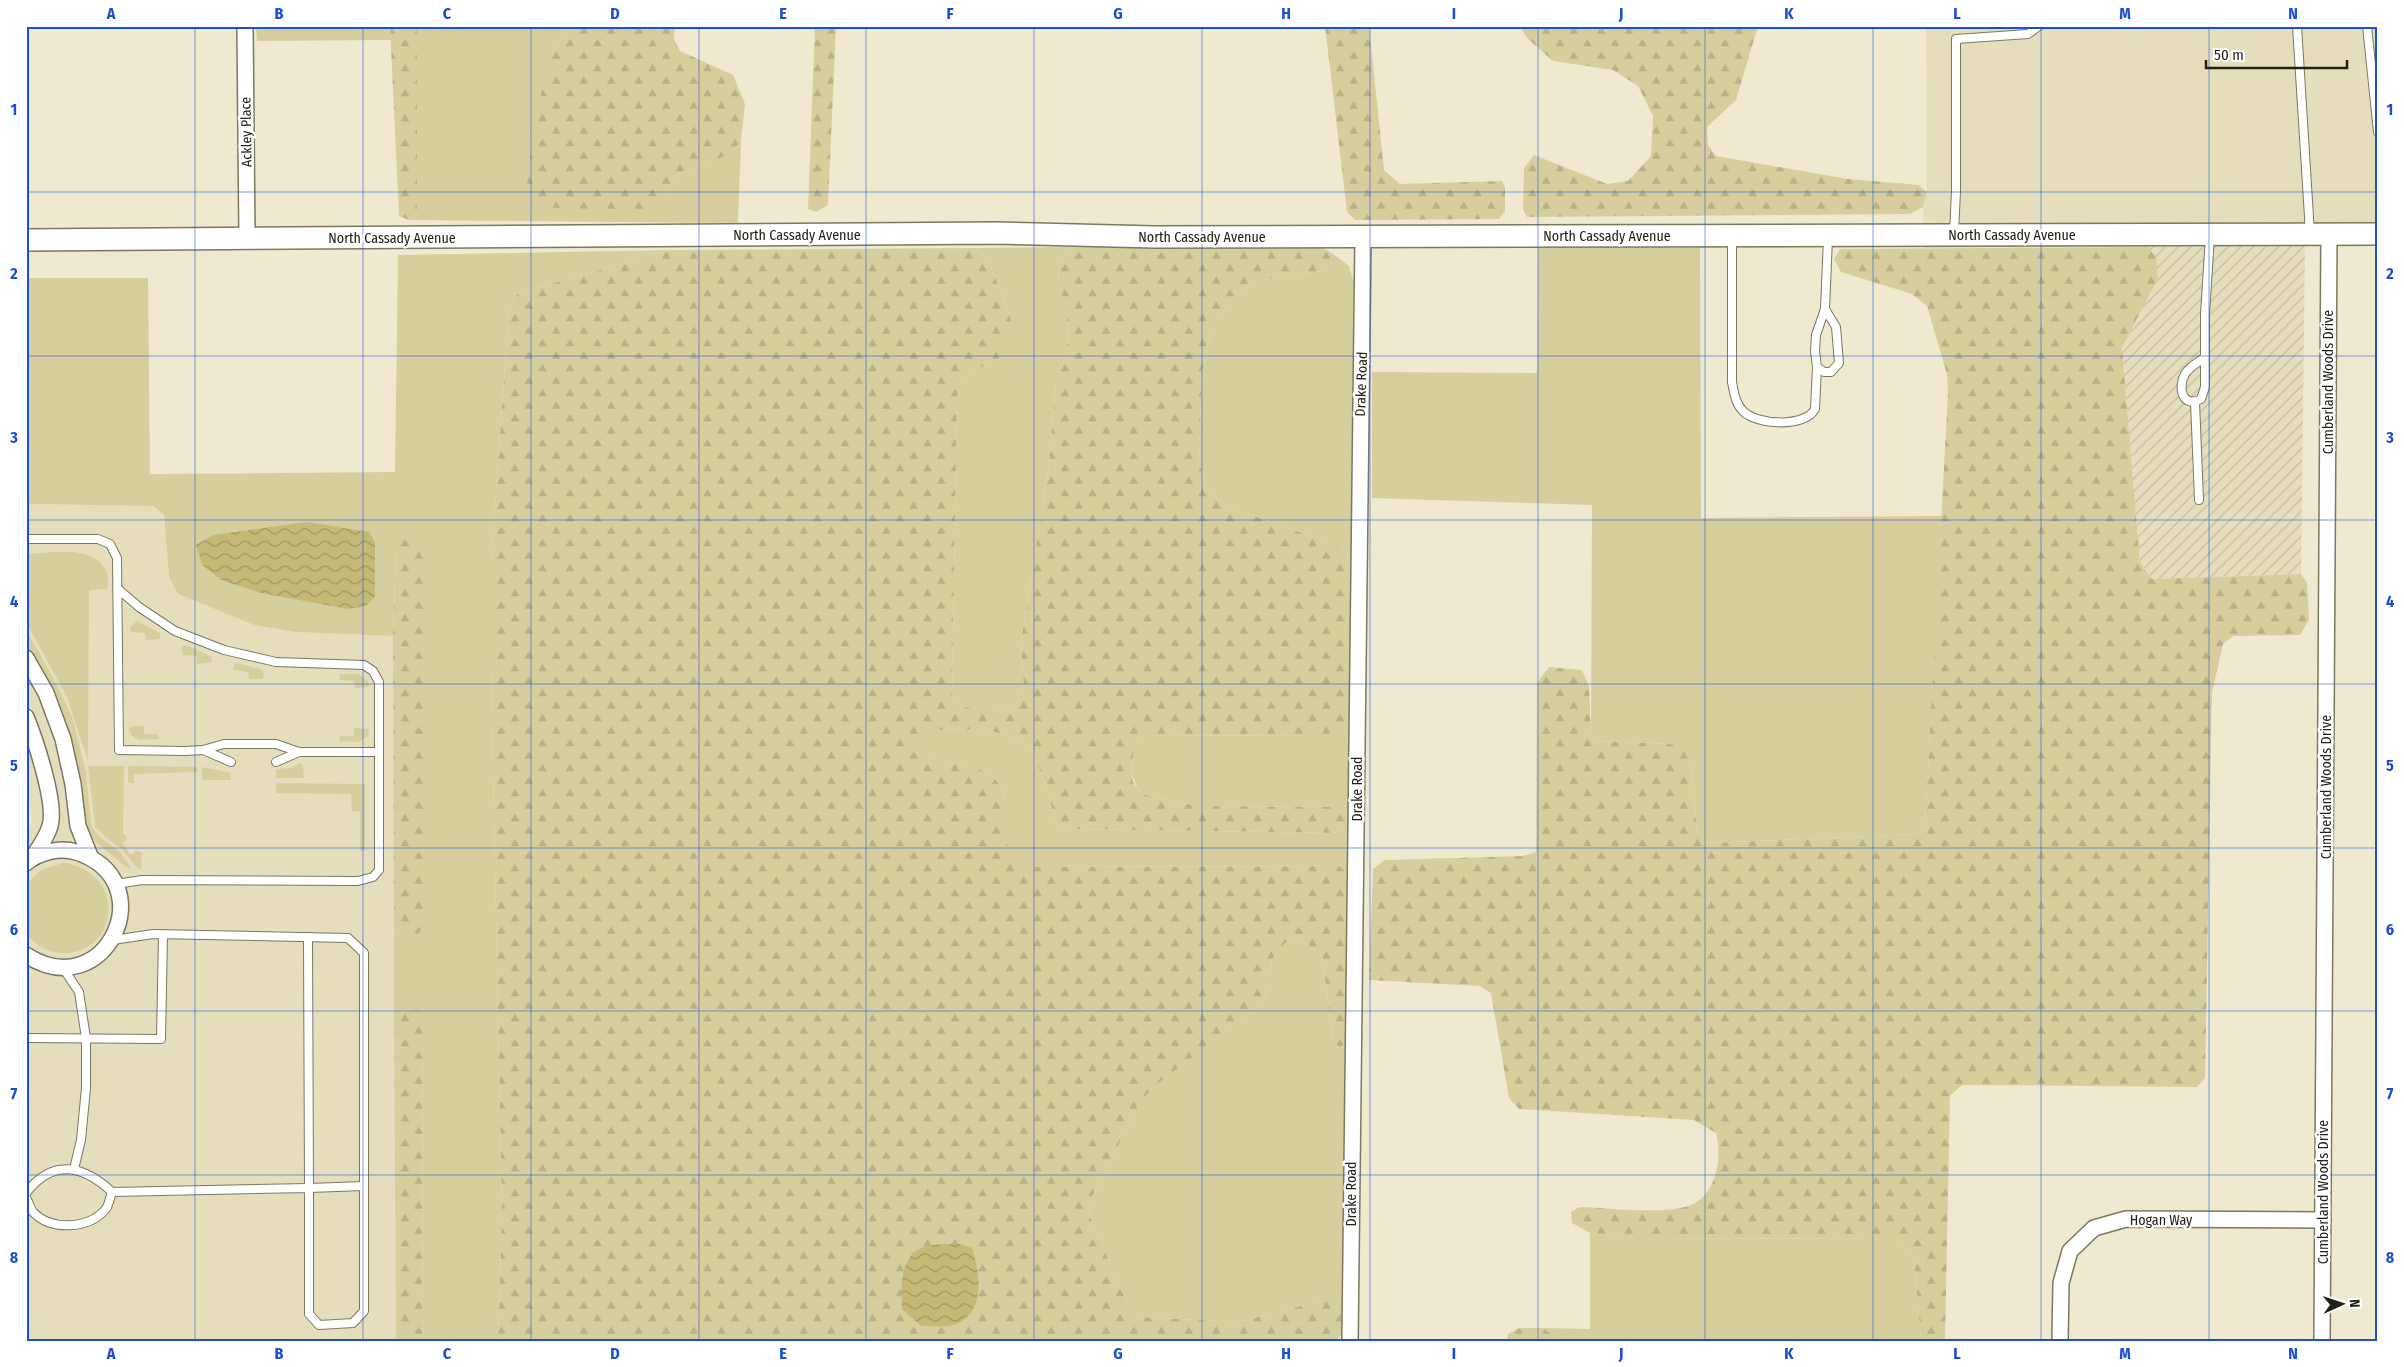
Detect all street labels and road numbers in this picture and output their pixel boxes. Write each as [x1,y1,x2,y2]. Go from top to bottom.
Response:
street label: Ackley Place [237,97,256,167]
street label: North Cassady Avenue [733,227,861,244]
street label: North Cassady Avenue [1948,227,2076,244]
street label: North Cassady Avenue [1543,228,1671,245]
street label: North Cassady Avenue [1138,229,1266,246]
street label: North Cassady Avenue [328,230,456,247]
street label: Cumberland Woods Drive [2320,310,2337,454]
street label: Drake Road [1352,351,1371,417]
street label: Cumberland Woods Drive [2318,715,2335,859]
street label: Drake Road [1349,756,1366,822]
street label: Cumberland Woods Drive [2315,1120,2332,1264]
street label: Drake Road [1343,1161,1360,1227]
street label: Hogan Way [2130,1212,2193,1229]

